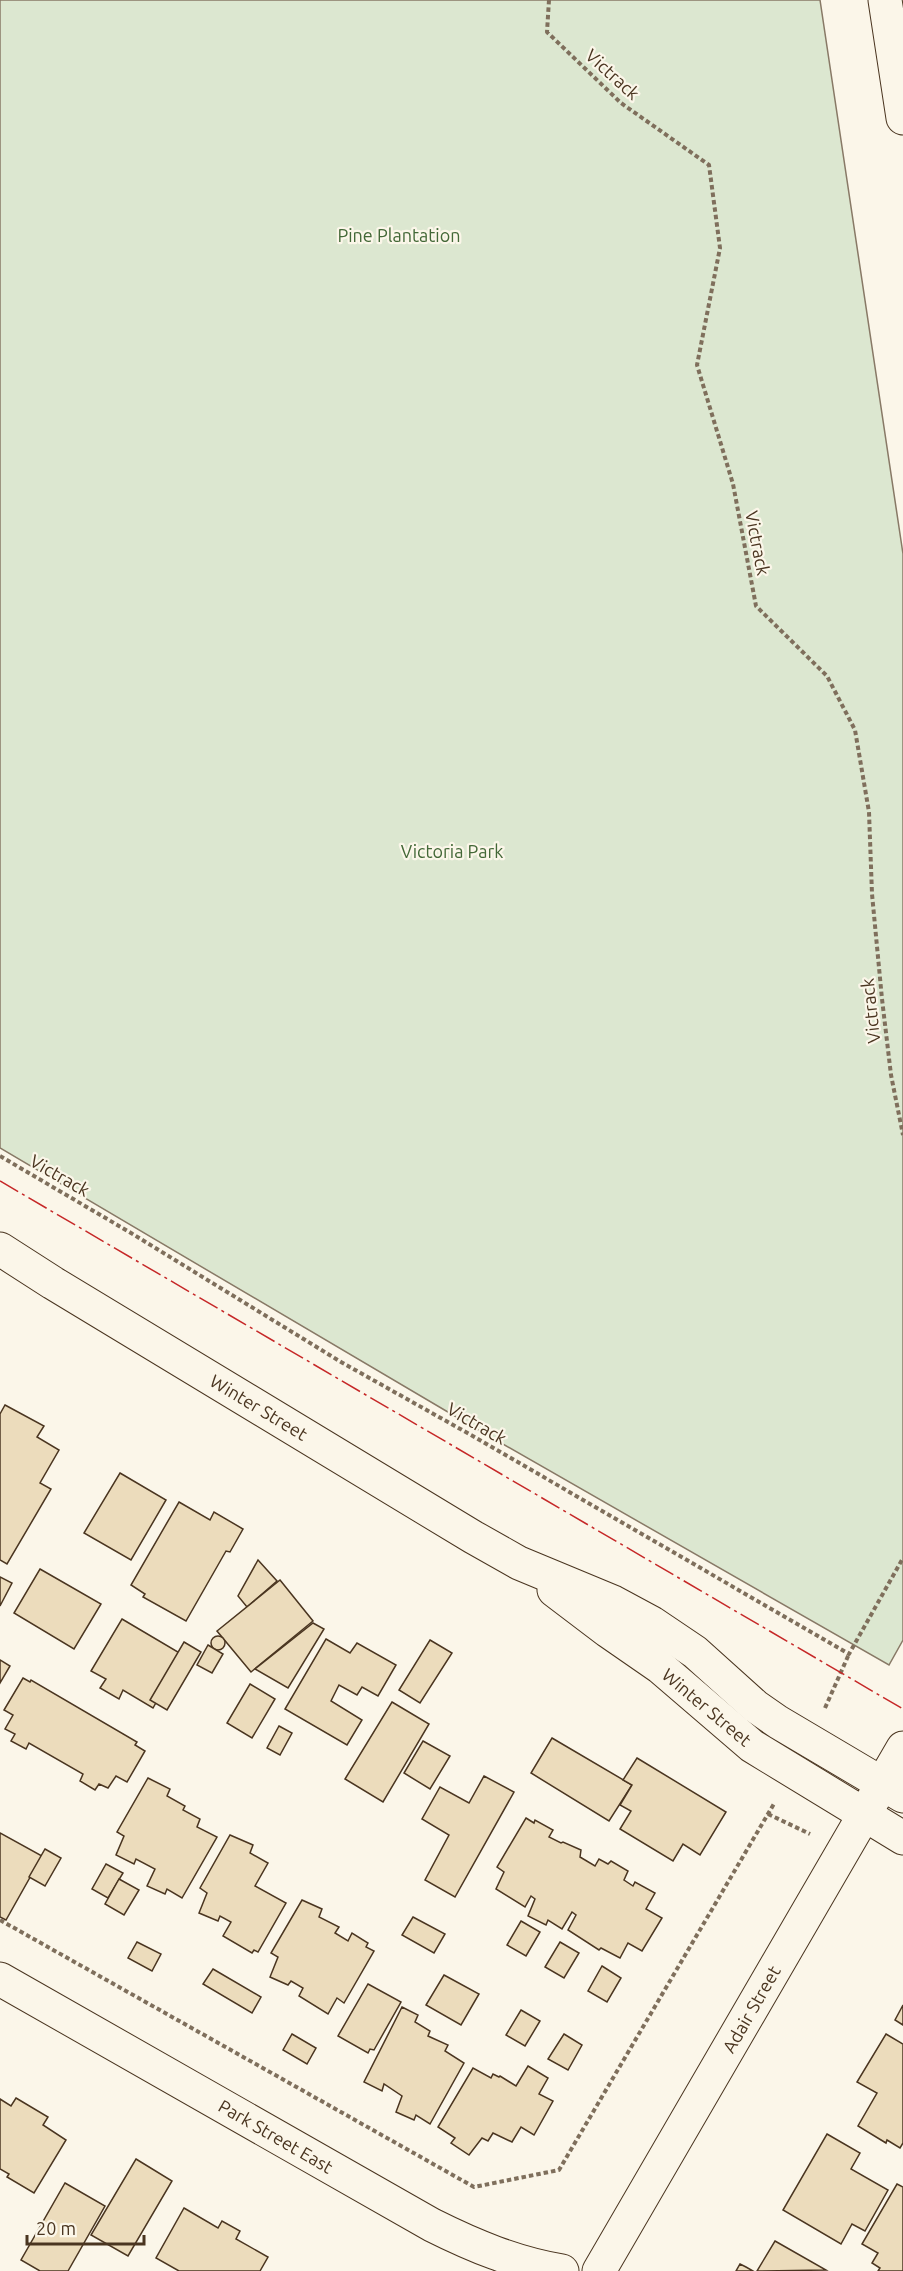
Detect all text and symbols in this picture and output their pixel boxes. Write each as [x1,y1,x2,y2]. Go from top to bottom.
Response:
street label: Victrack [582,45,644,103]
park label: Pine Plantation [337,225,461,245]
street label: Victrack [742,509,774,577]
park label: Victoria Park [401,841,503,861]
street label: Victrack [857,977,883,1045]
street label: Victrack [27,1150,93,1200]
street label: Winter Street [207,1370,311,1444]
street label: Victrack [444,1398,510,1448]
street label: Winter Street [658,1664,756,1750]
street label: Adair Street [718,1962,784,2056]
street label: Park Street East [215,2095,337,2177]
scale bar [27,2208,144,2246]
text: 20 m [36,2218,76,2238]

